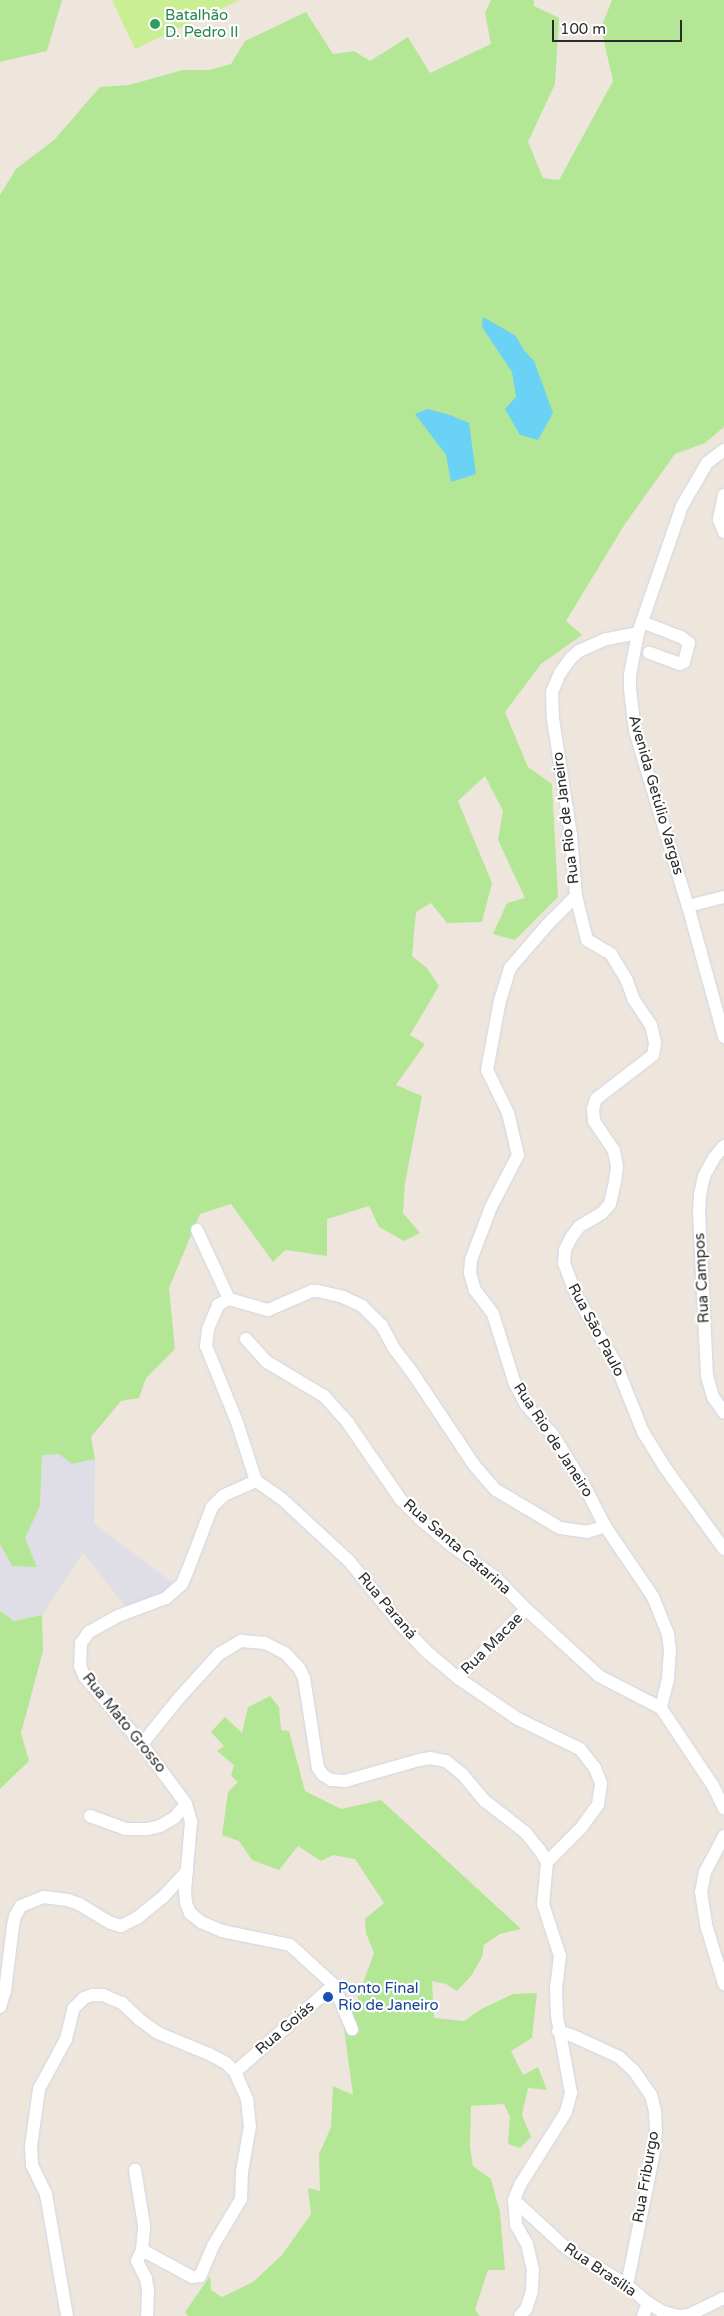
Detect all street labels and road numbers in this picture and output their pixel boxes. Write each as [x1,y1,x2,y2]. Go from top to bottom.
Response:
street label: Avenida Getúlio Vargas [625,713,687,877]
street label: Rua Rio de Janeiro [549,751,583,885]
street label: Rua Campos [691,1232,713,1324]
street label: Rua São Paulo [564,1280,628,1380]
street label: Rua Rio de Janeiro [509,1379,597,1501]
street label: Rua Santa Catarina [400,1495,514,1599]
street label: Rua Paraná [354,1569,420,1643]
street label: Rua Macae [457,1609,527,1679]
street label: Rua Mato Grosso [78,1670,170,1776]
street label: Rua Goiás [252,1998,318,2058]
street label: Rua Friburgo [629,2130,663,2224]
street label: Rua Brasília [560,2239,640,2301]

